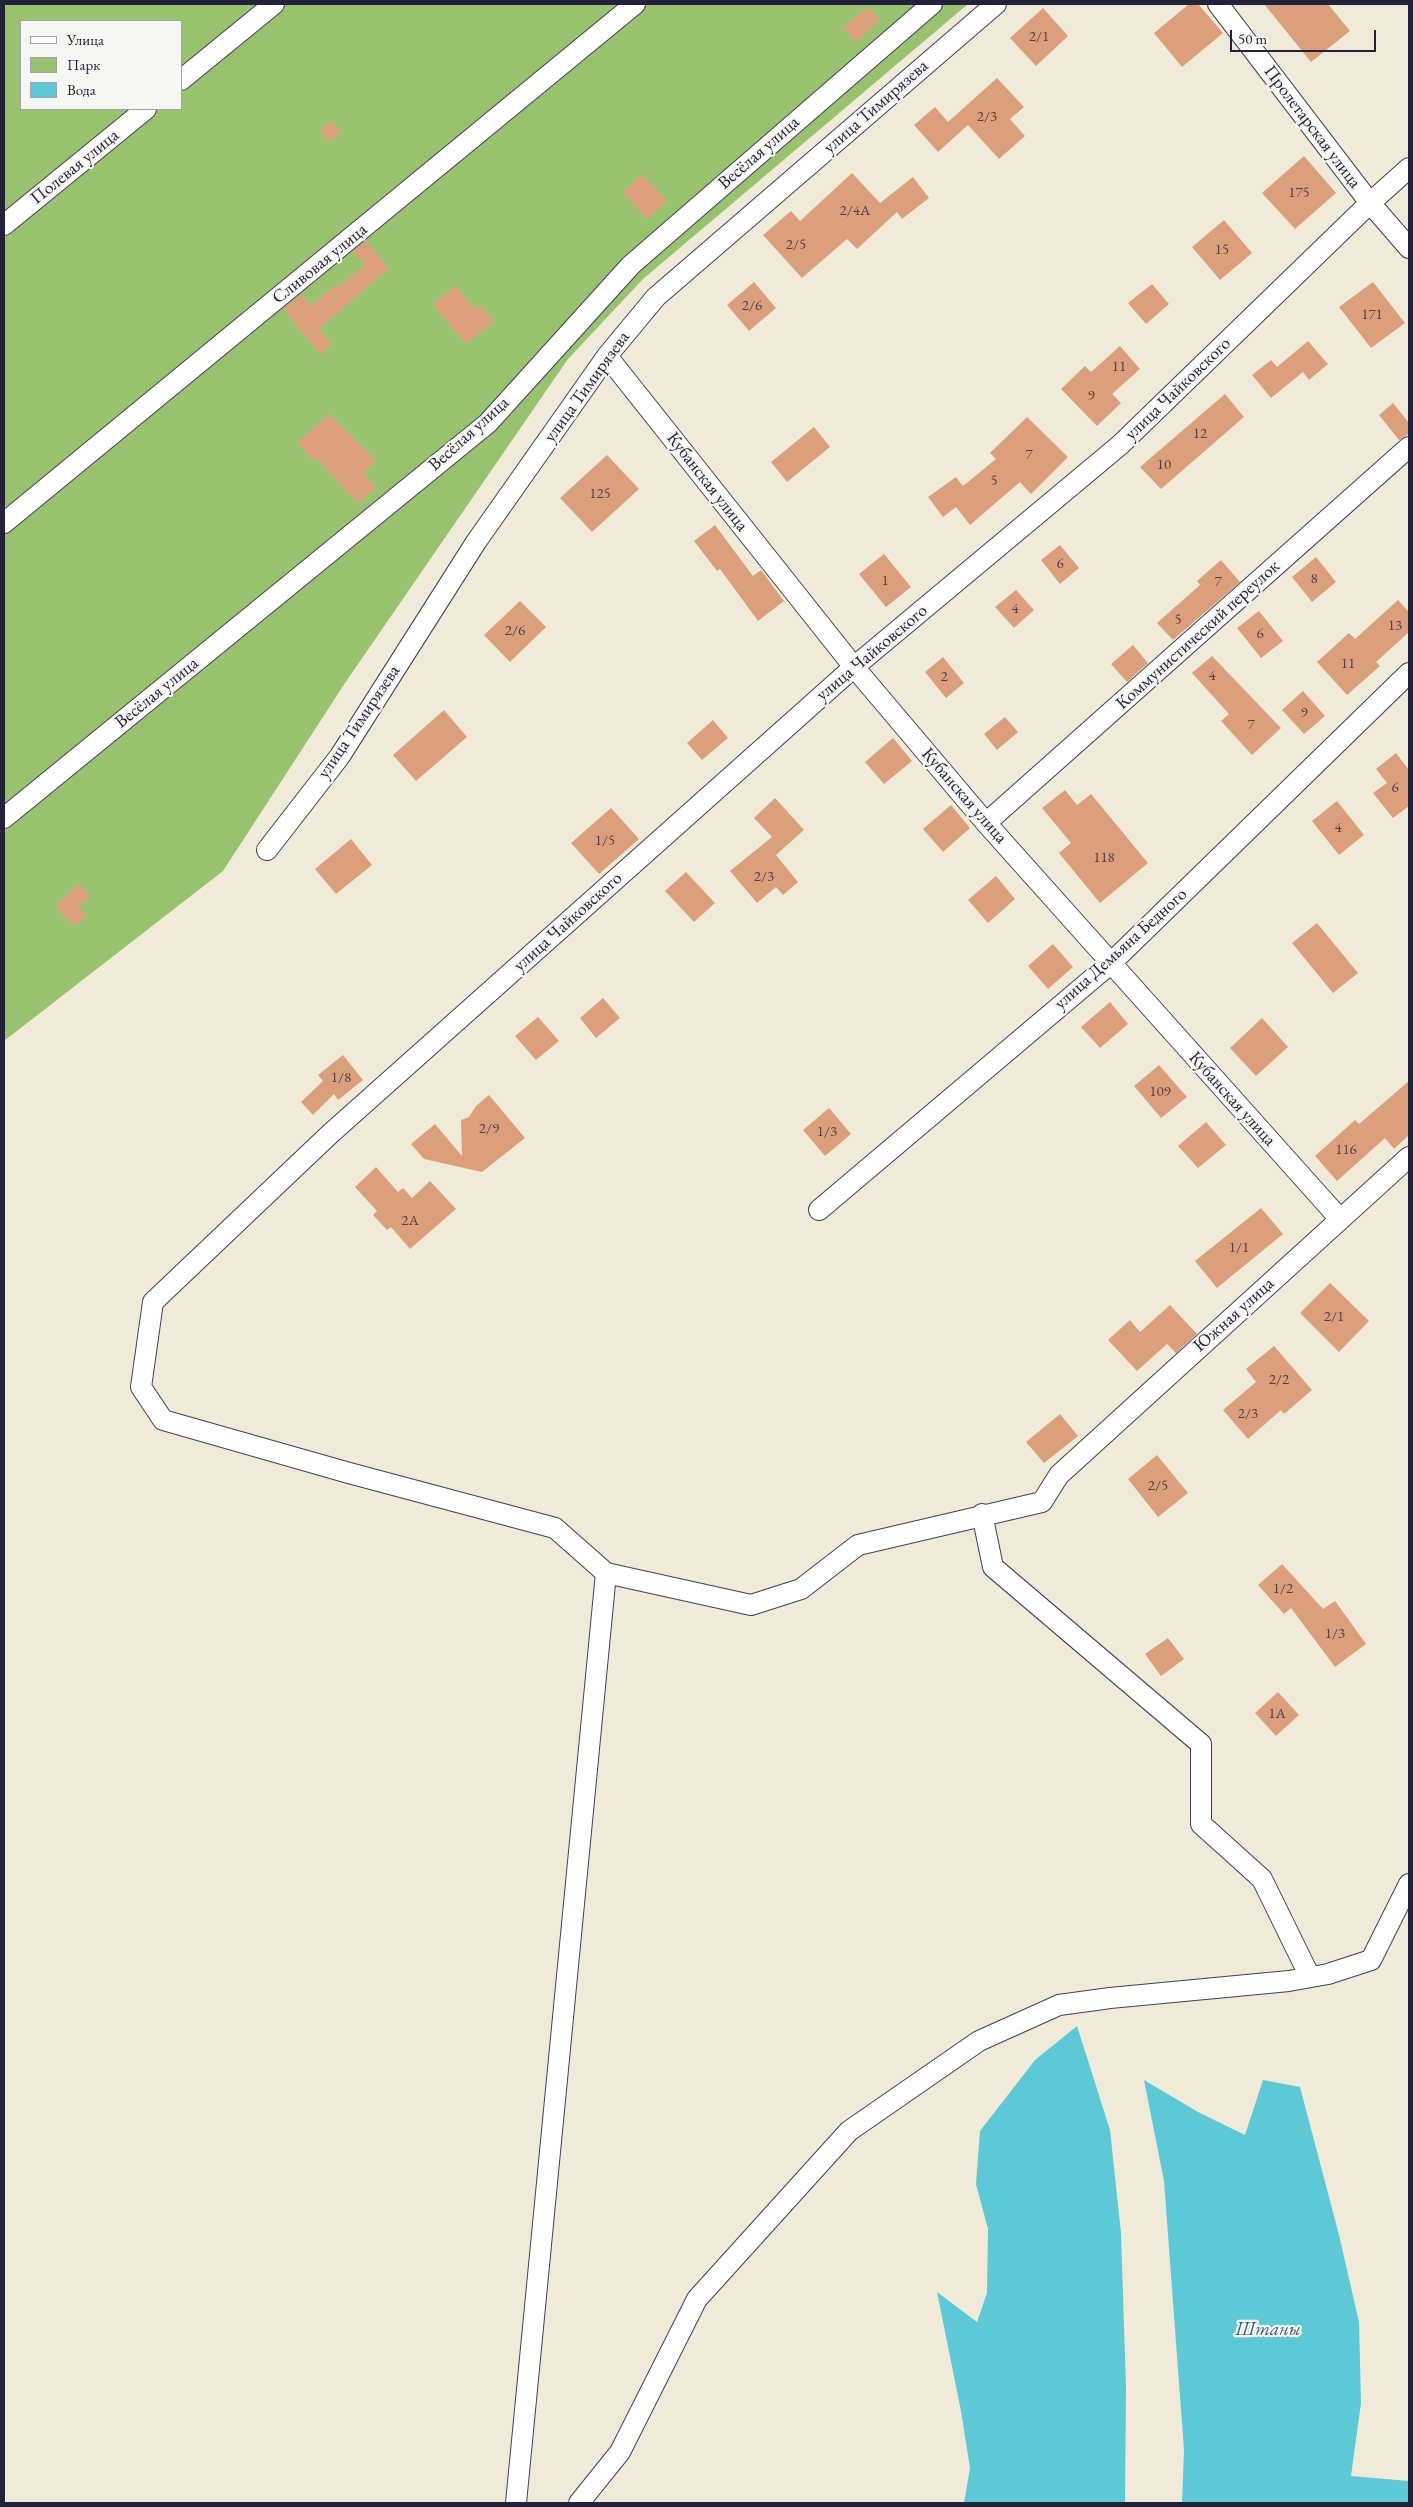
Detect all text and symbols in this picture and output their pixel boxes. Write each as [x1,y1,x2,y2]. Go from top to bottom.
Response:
legend [20,20,182,110]
scale bar [1233,20,1379,52]
house number: 2/1 [1029,28,1049,46]
text: 50 m [1238,29,1267,48]
text: Улица [67,30,104,49]
text: Парк [67,55,100,74]
street label: улица Тимирязева [819,56,933,158]
street label: Пролетарская улица [1259,61,1365,193]
text: Вода [67,80,96,99]
house number: 2/3 [977,108,997,126]
street label: Весёлая улица [714,112,804,194]
street label: Полевая улица [26,125,124,209]
house number: 175 [1288,184,1310,202]
house number: 2/4А [840,202,870,220]
street label: Сливовая улица [268,219,372,309]
house number: 2/5 [786,236,806,254]
house number: 15 [1215,241,1229,259]
house number: 2/6 [742,297,762,315]
house number: 171 [1361,306,1383,324]
street label: улица Тимирязева [539,327,635,447]
street label: улица Чайковского [1121,333,1235,445]
house number: 11 [1112,358,1126,376]
house number: 9 [1087,387,1095,405]
street label: Весёлая улица [424,392,514,476]
house number: 12 [1193,425,1207,443]
street label: Кубанская улица [662,428,752,536]
house number: 7 [1025,446,1033,464]
house number: 10 [1157,456,1171,474]
house number: 5 [990,472,998,490]
house number: 125 [589,485,611,503]
house number: 6 [1056,555,1064,573]
street label: Коммунистический переулок [1112,556,1284,714]
house number: 8 [1310,570,1318,588]
house number: 1 [881,572,889,590]
house number: 7 [1214,573,1222,591]
street label: улица Чайковского [812,600,932,706]
house number: 4 [1011,600,1019,618]
house number: 5 [1174,611,1182,629]
house number: 13 [1388,617,1402,635]
house number: 2/6 [505,622,525,640]
house number: 6 [1256,625,1264,643]
street label: Весёлая улица [111,653,203,733]
house number: 11 [1341,655,1355,673]
street label: улица Тимирязева [313,661,405,783]
house number: 4 [1208,667,1216,685]
house number: 2 [940,668,948,686]
house number: 9 [1300,704,1308,722]
house number: 7 [1247,716,1255,734]
street label: Кубанская улица [916,744,1012,848]
house number: 6 [1391,779,1399,797]
house number: 4 [1334,819,1342,837]
house number: 1/5 [595,832,615,850]
house number: 118 [1093,849,1115,867]
street label: улица Чайковского [509,868,627,976]
house number: 2/3 [754,868,774,886]
street label: улица Демьяна Бедного [1050,884,1192,1014]
street label: Кубанская улица [1184,1047,1280,1151]
house number: 1/8 [331,1069,351,1087]
house number: 109 [1149,1083,1171,1101]
house number: 2/9 [479,1120,499,1138]
house number: 1/3 [817,1123,837,1141]
house number: 116 [1335,1141,1357,1159]
house number: 2А [401,1212,419,1230]
house number: 1/1 [1229,1239,1249,1257]
street label: Южная улица [1189,1273,1279,1357]
house number: 2/1 [1324,1308,1344,1326]
house number: 2/2 [1269,1371,1289,1389]
house number: 2/3 [1238,1405,1258,1423]
house number: 2/5 [1148,1477,1168,1495]
house number: 1/2 [1273,1580,1293,1598]
house number: 1/3 [1325,1625,1345,1643]
house number: 1А [1268,1705,1286,1723]
water label: Штаны [1235,2319,1301,2341]

